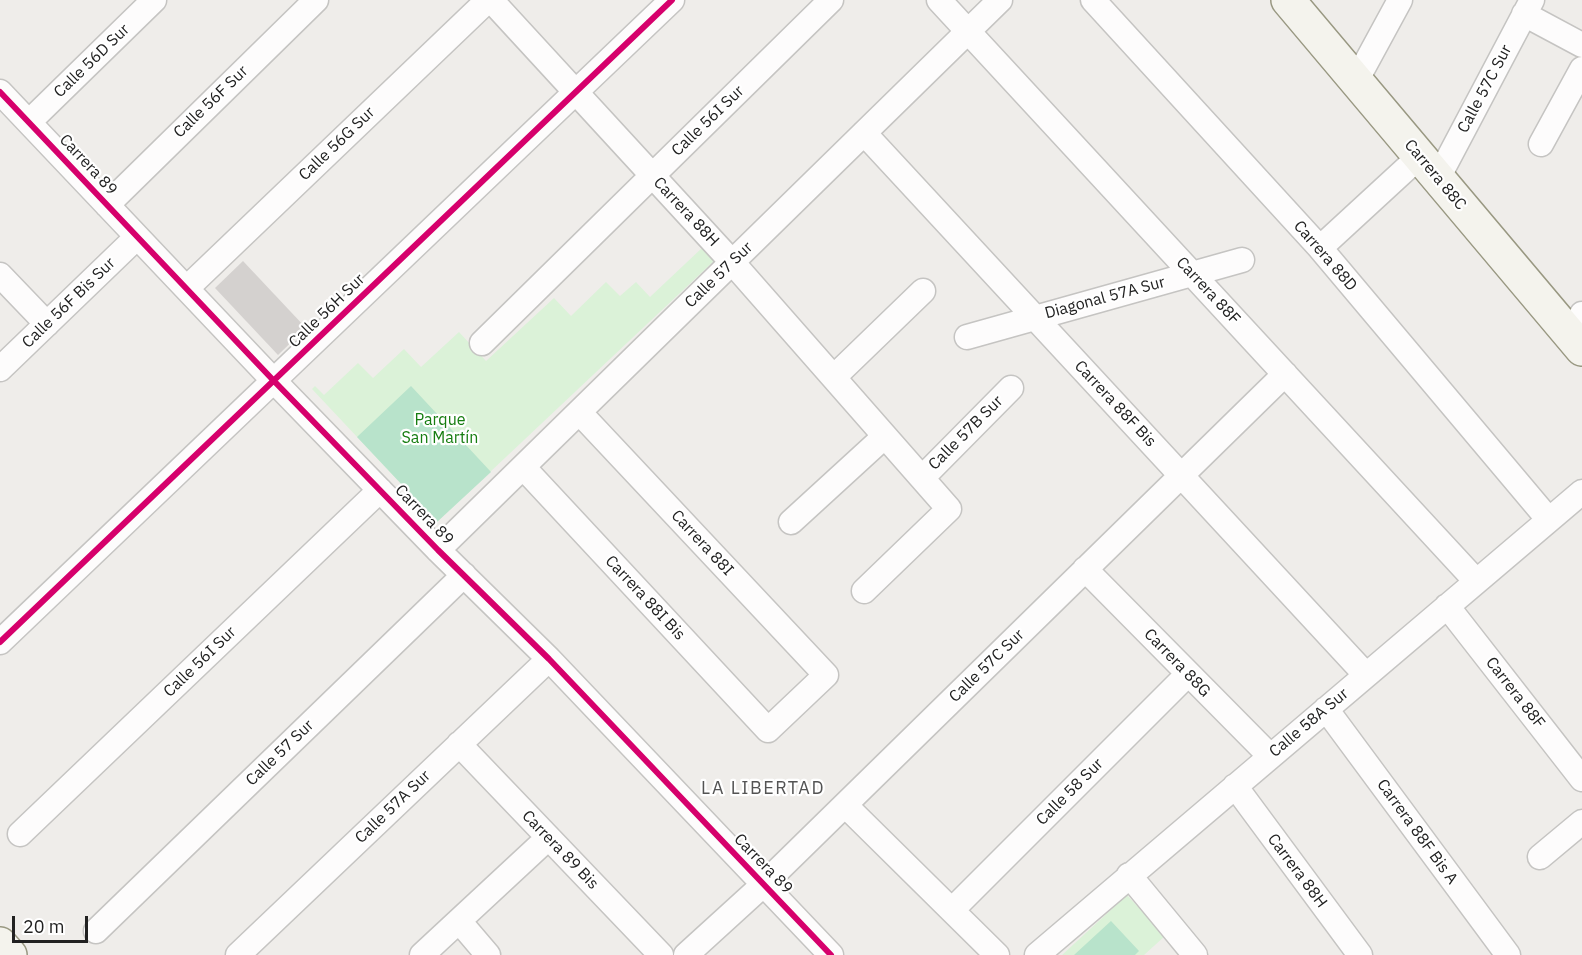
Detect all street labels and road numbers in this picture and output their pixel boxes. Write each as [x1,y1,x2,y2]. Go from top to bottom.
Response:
street label: Calle 56D Sur [50,20,134,102]
street label: Calle 57C Sur [1454,42,1516,136]
street label: Calle 56F Sur [170,62,252,142]
street label: Calle 56I Sur [668,82,748,160]
street label: Calle 56G Sur [295,103,379,185]
street label: Carrera 89 [55,131,121,199]
street label: Carrera 88C [1400,136,1470,214]
street label: Carrera 88H [649,173,723,251]
street label: Carrera 88D [1289,217,1361,295]
street label: Calle 57 Sur [681,238,757,312]
street label: Carrera 88F [1172,253,1244,329]
street label: Calle 56F Bis Sur [19,254,119,352]
street label: Calle 56H Sur [285,270,369,352]
street label: Diagonal 57A Sur [1043,273,1167,323]
street label: Carrera 88F Bis [1070,357,1160,451]
street label: Calle 57B Sur [925,392,1007,474]
street label: Carrera 89 [391,481,457,549]
street label: Carrera 88I [667,506,737,580]
street label: Carrera 88I Bis [601,552,689,644]
street label: Calle 56I Sur [160,623,240,701]
street label: Calle 57C Sur [946,625,1028,707]
street label: Carrera 88G [1140,625,1214,701]
street label: Carrera 88F [1481,654,1549,732]
street label: Calle 58A Sur [1266,684,1352,762]
street label: Calle 57 Sur [242,716,318,790]
street label: Calle 58 Sur [1032,754,1108,830]
street label: Calle 57A Sur [351,766,435,848]
street label: Carrera 88F Bis A [1372,776,1462,888]
street label: Carrera 89 Bis [518,807,602,893]
street label: Carrera 89 [730,830,796,898]
street label: Carrera 88H [1263,830,1331,912]

